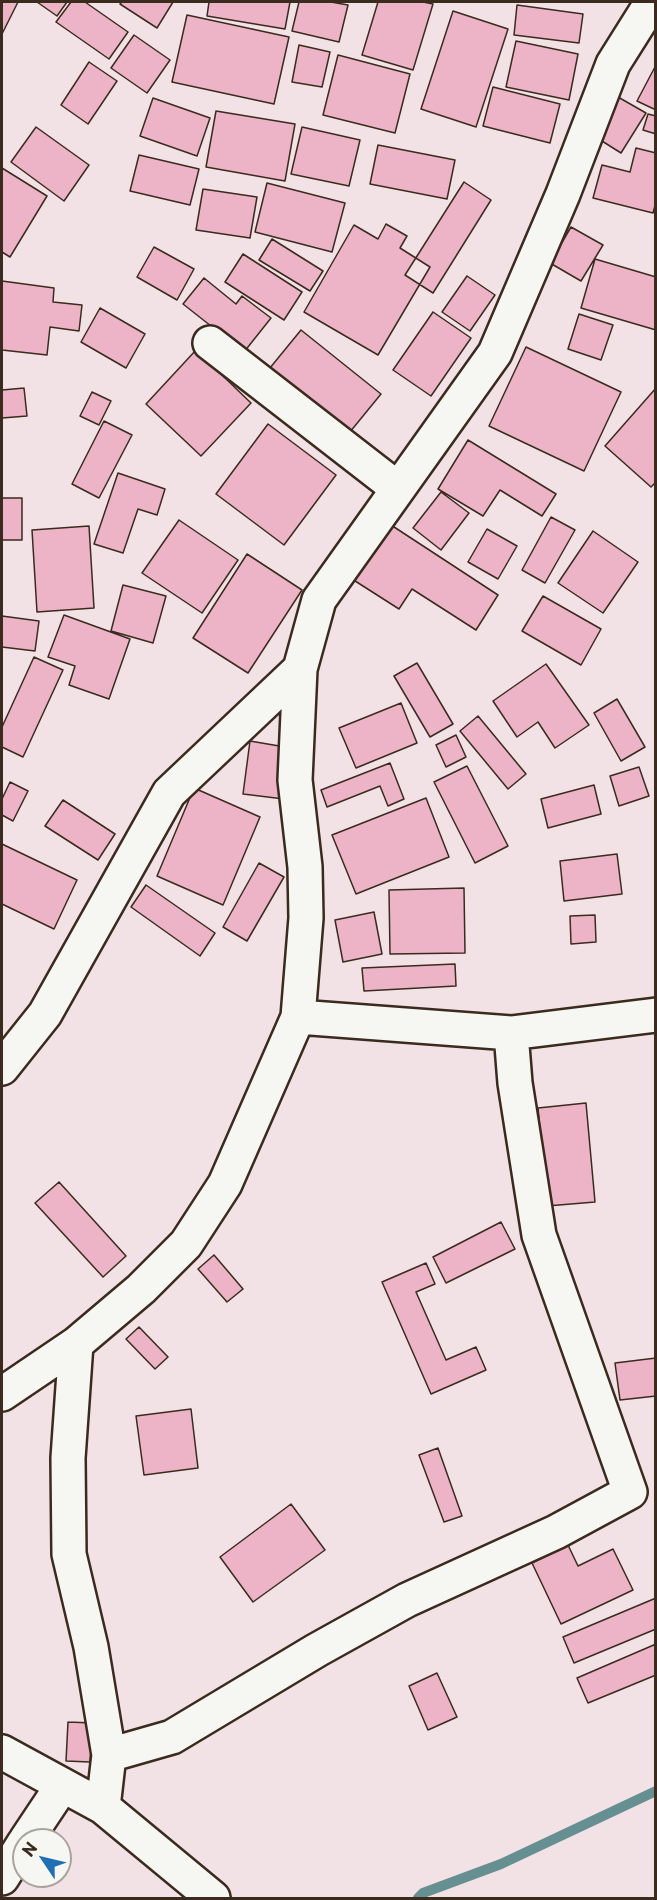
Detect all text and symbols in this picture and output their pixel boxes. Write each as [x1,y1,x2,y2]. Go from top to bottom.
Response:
north arrow [12,1828,72,1888]
text: N [15,1837,42,1861]

